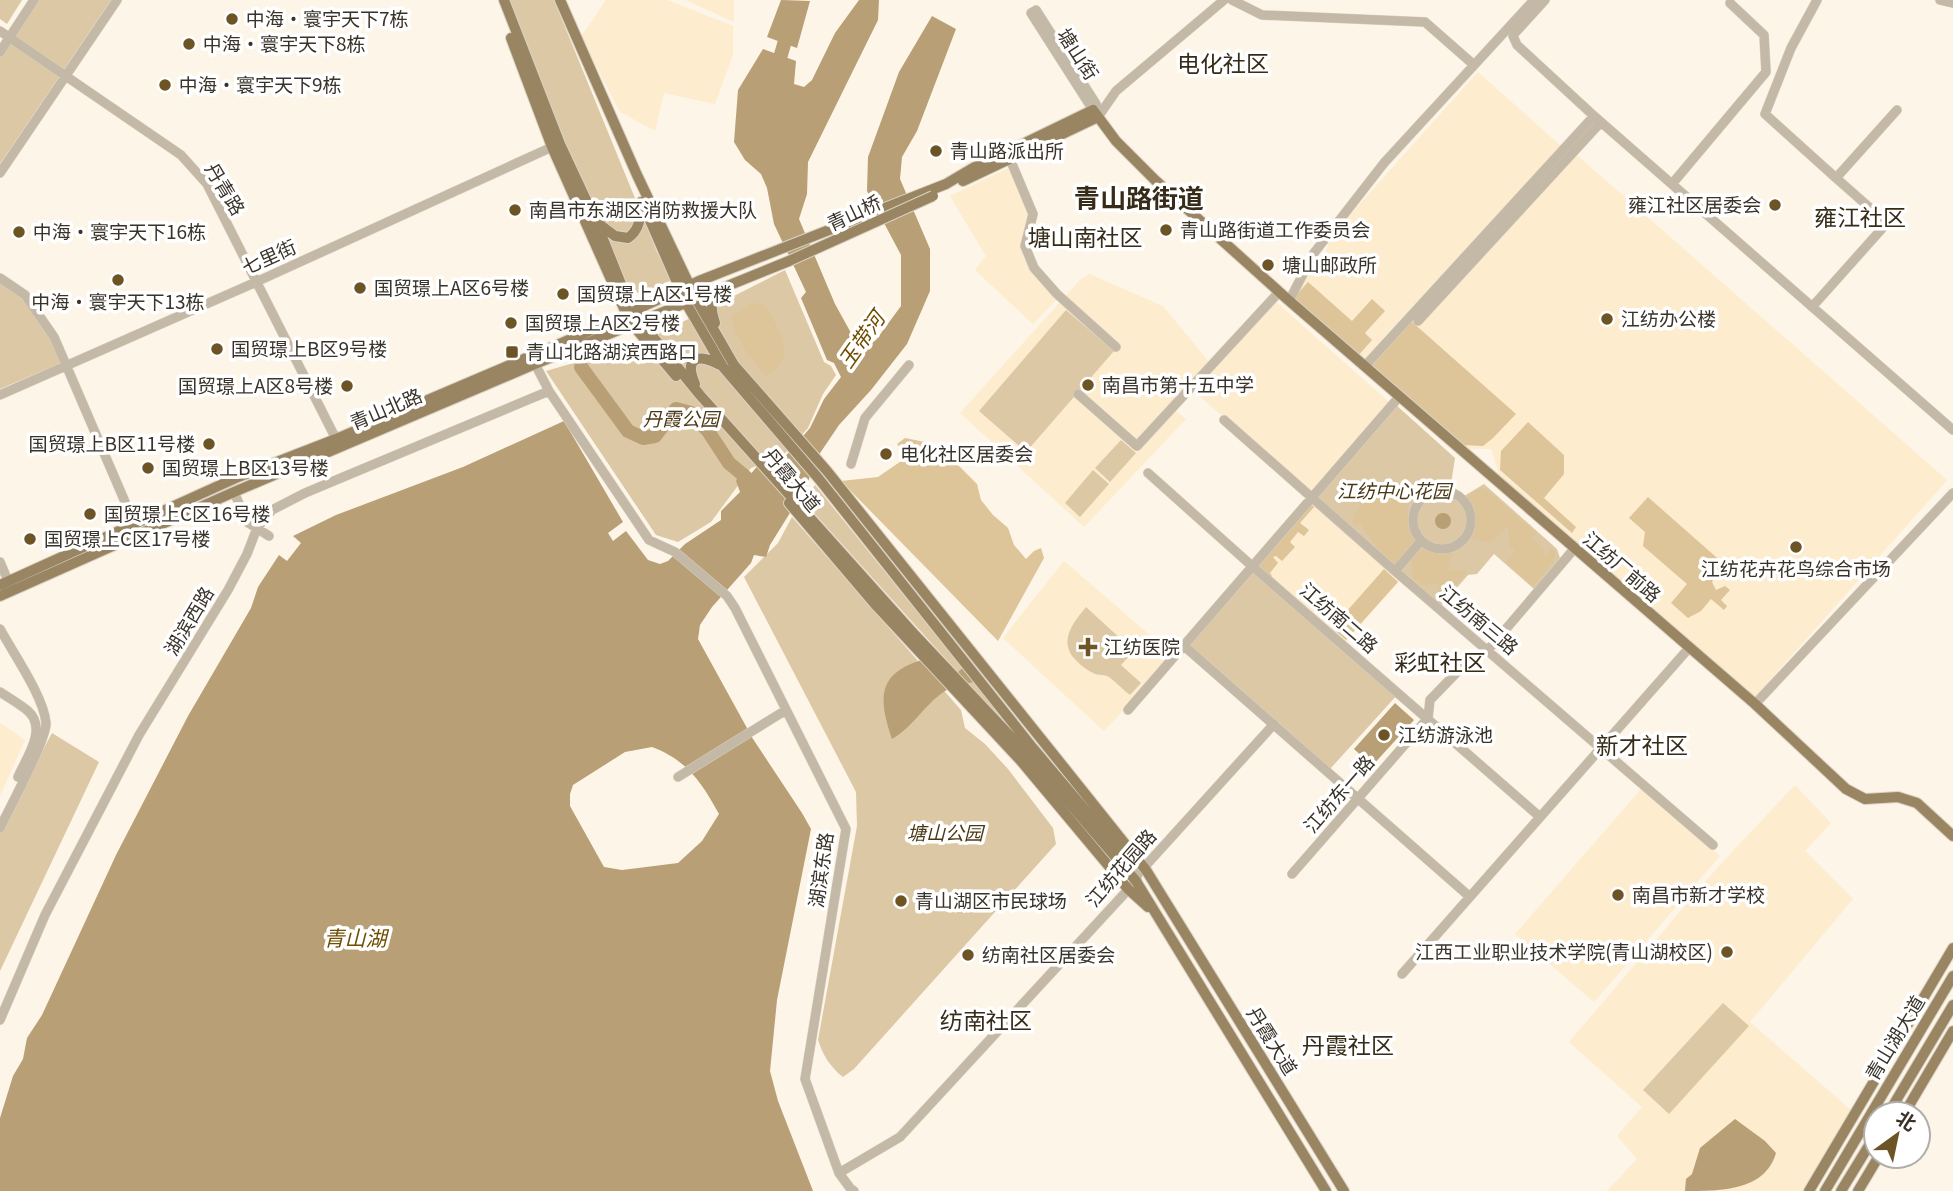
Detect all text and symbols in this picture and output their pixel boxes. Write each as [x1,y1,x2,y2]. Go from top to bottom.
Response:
place label: 中海·寰宇天下7栋 [246,4,409,31]
marker: 中海·寰宇天下7栋 [224,11,240,27]
street label: 塘山街 [1052,22,1106,84]
place label: 中海·寰宇天下8栋 [203,29,366,56]
marker: 中海·寰宇天下8栋 [181,36,197,52]
district label: 电化社区 [1177,45,1269,79]
place label: 中海·寰宇天下9栋 [179,70,342,97]
marker: 中海·寰宇天下9栋 [157,77,173,93]
place label: 青山路派出所 [950,136,1064,163]
marker: 青山路派出所 [928,143,944,159]
street label: 丹青路 [200,157,253,220]
district label: 青山路街道 [1074,178,1204,215]
street label: 青山桥 [822,187,885,236]
place label: 雍江社区居委会 [1628,190,1761,217]
place label: 南昌市东湖区消防救援大队 [529,195,757,222]
marker: 雍江社区居委会 [1767,197,1783,213]
district label: 雍江社区 [1814,199,1906,233]
marker: 南昌市东湖区消防救援大队 [507,202,523,218]
place label: 青山路街道工作委员会 [1180,215,1370,242]
place label: 中海·寰宇天下16栋 [33,217,206,244]
district label: 塘山南社区 [1028,219,1143,253]
marker: 青山路街道工作委员会 [1158,222,1174,238]
marker: 中海·寰宇天下16栋 [11,224,27,240]
street label: 七里街 [237,232,300,280]
place label: 塘山邮政所 [1282,250,1377,277]
marker: 塘山邮政所 [1260,257,1276,273]
marker: 中海·寰宇天下13栋 [110,272,126,288]
place label: 国贸璟上A区6号楼 [374,273,529,300]
place label: 国贸璟上A区1号楼 [577,279,732,306]
marker: 国贸璟上A区6号楼 [352,280,368,296]
marker: 国贸璟上A区1号楼 [555,286,571,302]
place label: 中海·寰宇天下13栋 [31,287,205,314]
water label: 玉带河 [830,301,893,373]
place label: 江纺办公楼 [1621,304,1716,331]
place label: 国贸璟上A区2号楼 [525,308,680,335]
marker: 江纺办公楼 [1599,311,1615,327]
marker: 国贸璟上A区2号楼 [503,315,519,331]
place label: 国贸璟上B区9号楼 [231,334,387,361]
place label: 青山北路湖滨西路口 [526,337,697,364]
marker: 国贸璟上B区9号楼 [209,341,225,357]
marker: 青山北路湖滨西路口 [504,344,520,360]
place label: 南昌市第十五中学 [1102,370,1254,397]
place label: 国贸璟上A区8号楼 [178,371,333,398]
marker: 南昌市第十五中学 [1080,377,1096,393]
marker: 国贸璟上A区8号楼 [339,378,355,394]
street label: 青山北路 [345,380,426,435]
park label: 丹霞公园 [643,404,722,431]
place label: 国贸璟上B区11号楼 [28,429,195,456]
marker: 国贸璟上B区11号楼 [201,436,217,452]
place label: 电化社区居委会 [900,439,1033,466]
street label: 丹霞大道 [758,441,828,517]
marker: 电化社区居委会 [878,446,894,462]
place label: 国贸璟上B区13号楼 [162,453,329,480]
marker: 国贸璟上B区13号楼 [140,460,156,476]
park label: 江纺中心花园 [1337,476,1454,503]
place label: 国贸璟上C区16号楼 [104,499,270,526]
marker: 国贸璟上C区16号楼 [82,506,98,522]
place label: 国贸璟上C区17号楼 [44,524,210,551]
street label: 江纺厂前路 [1578,525,1668,607]
marker: 国贸璟上C区17号楼 [22,531,38,547]
marker: 江纺花卉花鸟综合市场 [1788,539,1804,555]
place label: 江纺花卉花鸟综合市场 [1701,554,1891,581]
street label: 江纺南二路 [1295,576,1385,658]
street label: 江纺南三路 [1435,578,1525,660]
street label: 湖滨西路 [157,581,219,660]
place label: 江纺医院 [1104,632,1180,659]
marker: 江纺医院 [1078,637,1098,657]
district label: 彩虹社区 [1394,644,1486,678]
place label: 江纺游泳池 [1398,720,1493,747]
marker: 江纺游泳池 [1376,727,1392,743]
district label: 新才社区 [1596,727,1688,761]
street label: 江纺东一路 [1297,748,1379,838]
park label: 塘山公园 [907,818,986,845]
street label: 江纺花园路 [1079,822,1161,912]
street label: 湖滨东路 [801,830,838,909]
place label: 南昌市新才学校 [1632,880,1765,907]
place label: 青山湖区市民球场 [915,886,1067,913]
marker: 南昌市新才学校 [1610,887,1626,903]
marker: 青山湖区市民球场 [893,893,909,909]
water label: 青山湖 [324,922,389,952]
place label: 江西工业职业技术学院(青山湖校区) [1415,937,1713,964]
place label: 纺南社区居委会 [982,940,1115,967]
marker: 江西工业职业技术学院(青山湖校区) [1719,944,1735,960]
marker: 纺南社区居委会 [960,947,976,963]
street label: 青山湖大道 [1858,990,1930,1085]
street label: 丹霞大道 [1242,1001,1305,1080]
district label: 纺南社区 [940,1002,1032,1036]
district label: 丹霞社区 [1302,1027,1394,1061]
north arrow [1862,1100,1932,1170]
text: 北 [1892,1103,1922,1136]

